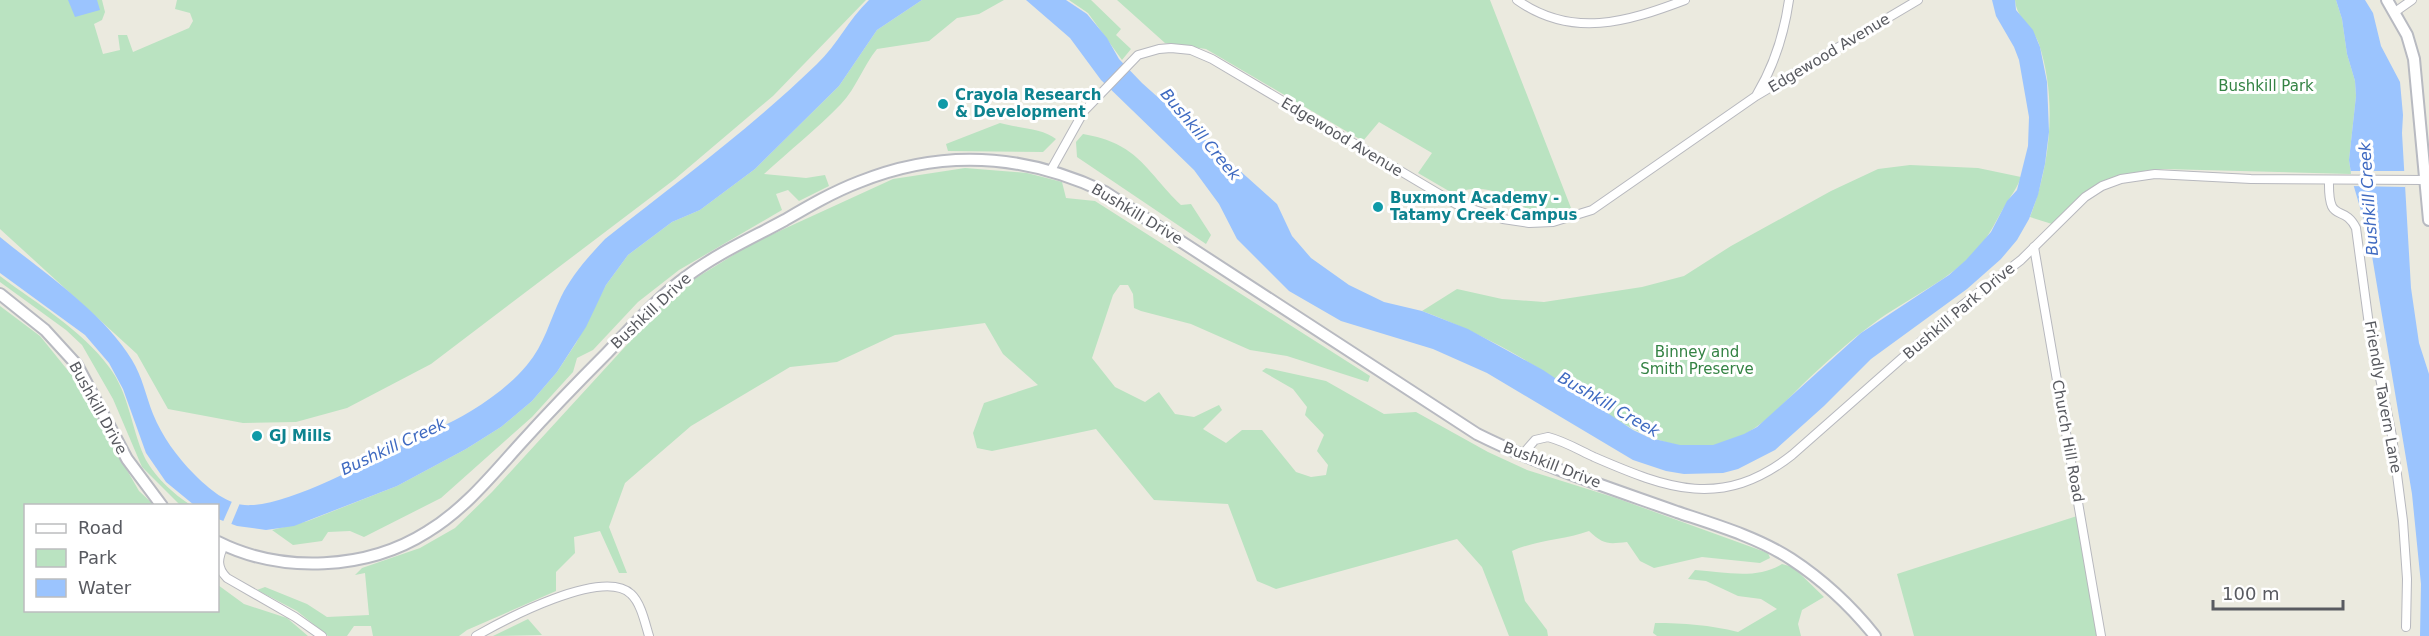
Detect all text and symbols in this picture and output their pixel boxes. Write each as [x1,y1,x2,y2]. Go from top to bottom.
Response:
street label: Edgewood Avenue [1765,10,1893,96]
park label: Bushkill Park [2218,77,2314,95]
water label: Bushkill Creek [1157,85,1245,185]
place label: Crayola Research & Development [955,86,1102,121]
street label: Edgewood Avenue [1278,94,1406,180]
marker: Crayola Research & Development [936,97,950,111]
water label: Bushkill Creek [2355,141,2382,256]
street label: Bushkill Drive [1088,180,1186,248]
place label: Buxmont Academy - Tatamy Creek Campus [1390,189,1577,224]
marker: Buxmont Academy - Tatamy Creek Campus [1371,200,1385,214]
street label: Bushkill Park Drive [1899,259,2019,363]
street label: Bushkill Drive [607,269,695,353]
street label: Friendly Tavern Lane [2361,319,2405,475]
park label: Binney and Smith Preserve [1640,343,1754,378]
street label: Bushkill Drive [65,359,131,457]
water label: Bushkill Creek [1555,368,1663,442]
street label: Church Hill Road [2048,378,2088,504]
water label: Bushkill Creek [338,413,450,479]
place label: GJ Mills [269,427,331,445]
marker: GJ Mills [250,429,264,443]
street label: Bushkill Drive [1501,438,1603,492]
legend [24,504,219,612]
text: Road [78,517,123,538]
text: Park [78,547,117,568]
scale bar [2213,573,2344,611]
text: Water [78,577,132,598]
text: 100 m [2222,583,2280,604]

